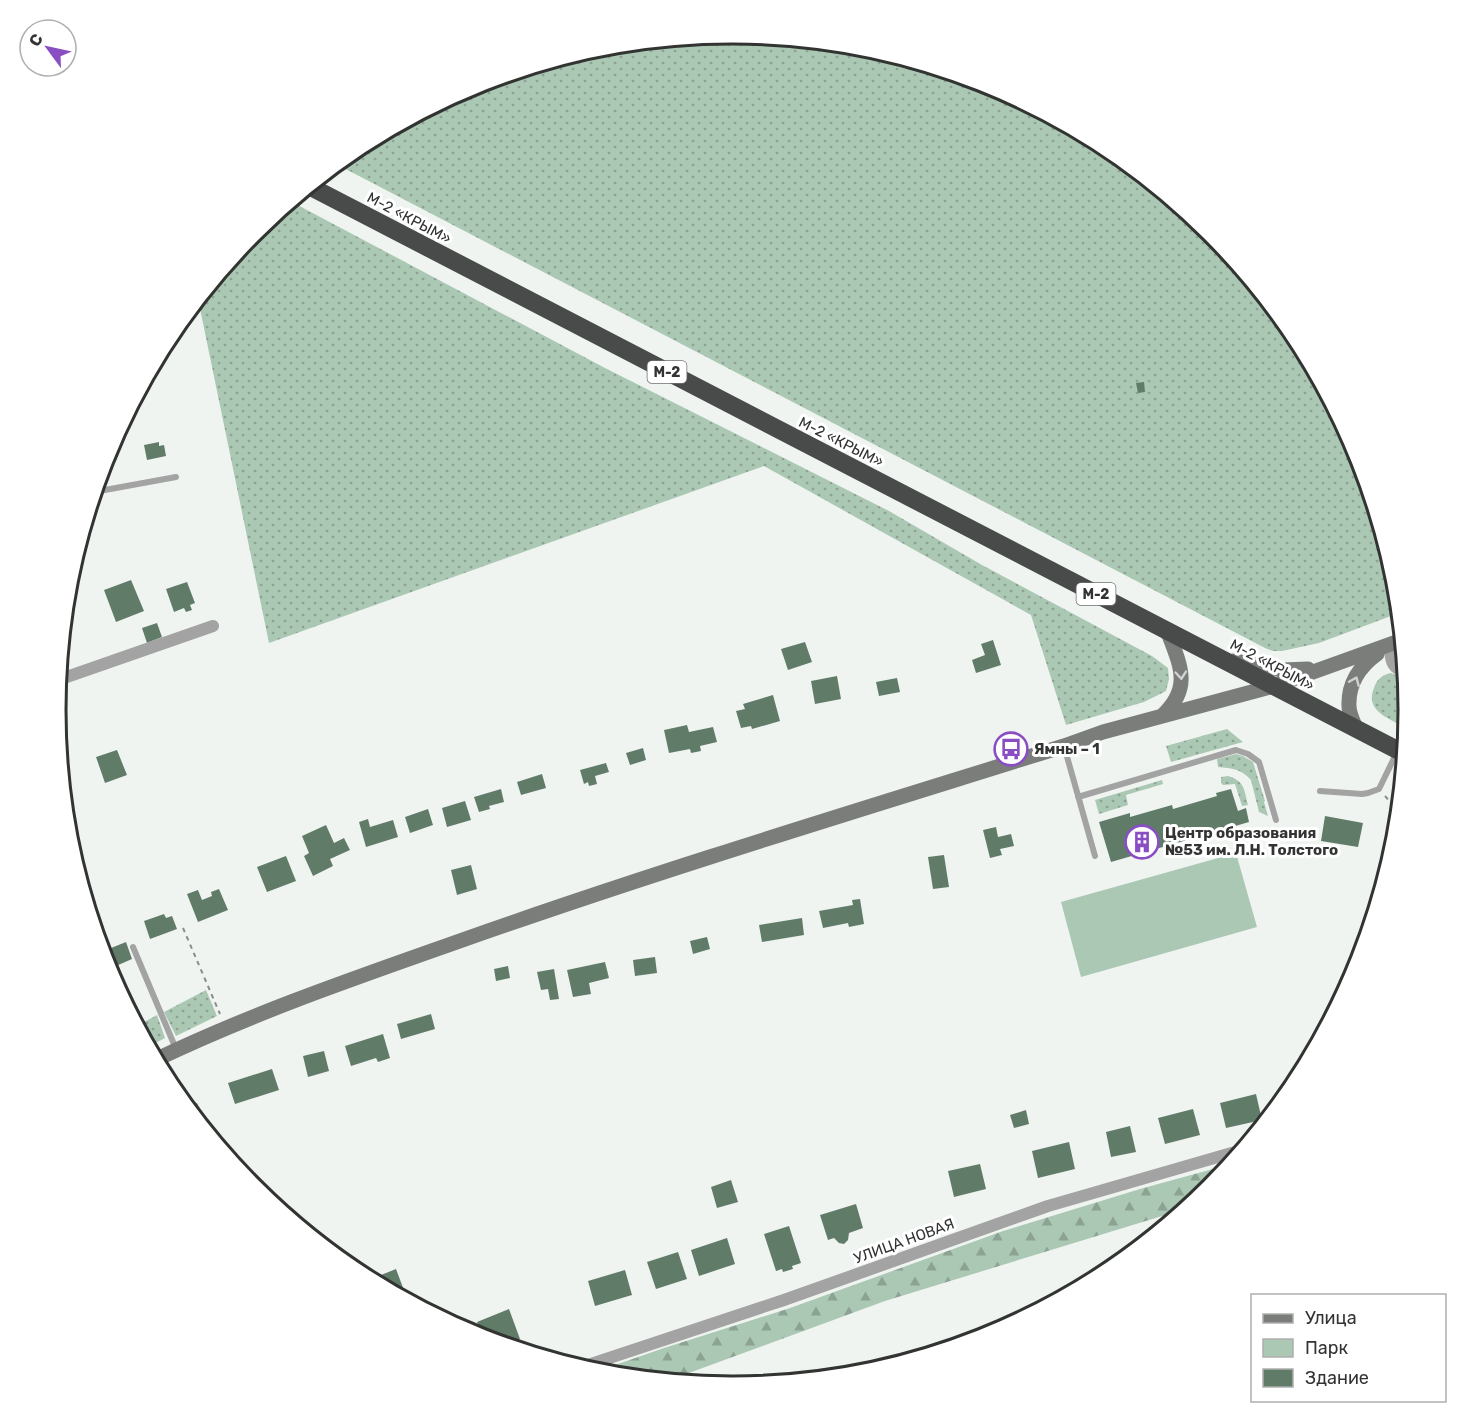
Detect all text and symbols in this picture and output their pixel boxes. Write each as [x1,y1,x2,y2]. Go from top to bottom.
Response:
north arrow [18,18,78,78]
text: С [25,30,47,50]
street label: М-2 «КРЫМ» [364,188,454,248]
road number: М-2 [648,361,686,383]
street label: М-2 «КРЫМ» [796,413,886,471]
road number: М-2 [1076,583,1116,605]
street label: М-2 «КРЫМ» [1227,635,1317,695]
one-way arrow [1174,671,1187,680]
one-way arrow [1348,676,1360,687]
bus stop icon: Ямны – 1 [993,731,1029,767]
place label: Ямны – 1 [1034,740,1100,758]
building icon: Центр образования №53 им. Л.Н. Толстого [1124,824,1160,860]
place label: Центр образования №53 им. Л.Н. Толстого [1165,824,1338,859]
street label: УЛИЦА НОВАЯ [851,1214,957,1268]
legend [1251,1294,1446,1402]
text: Улица [1305,1307,1357,1329]
text: Парк [1305,1337,1349,1359]
text: Здание [1305,1367,1369,1389]

